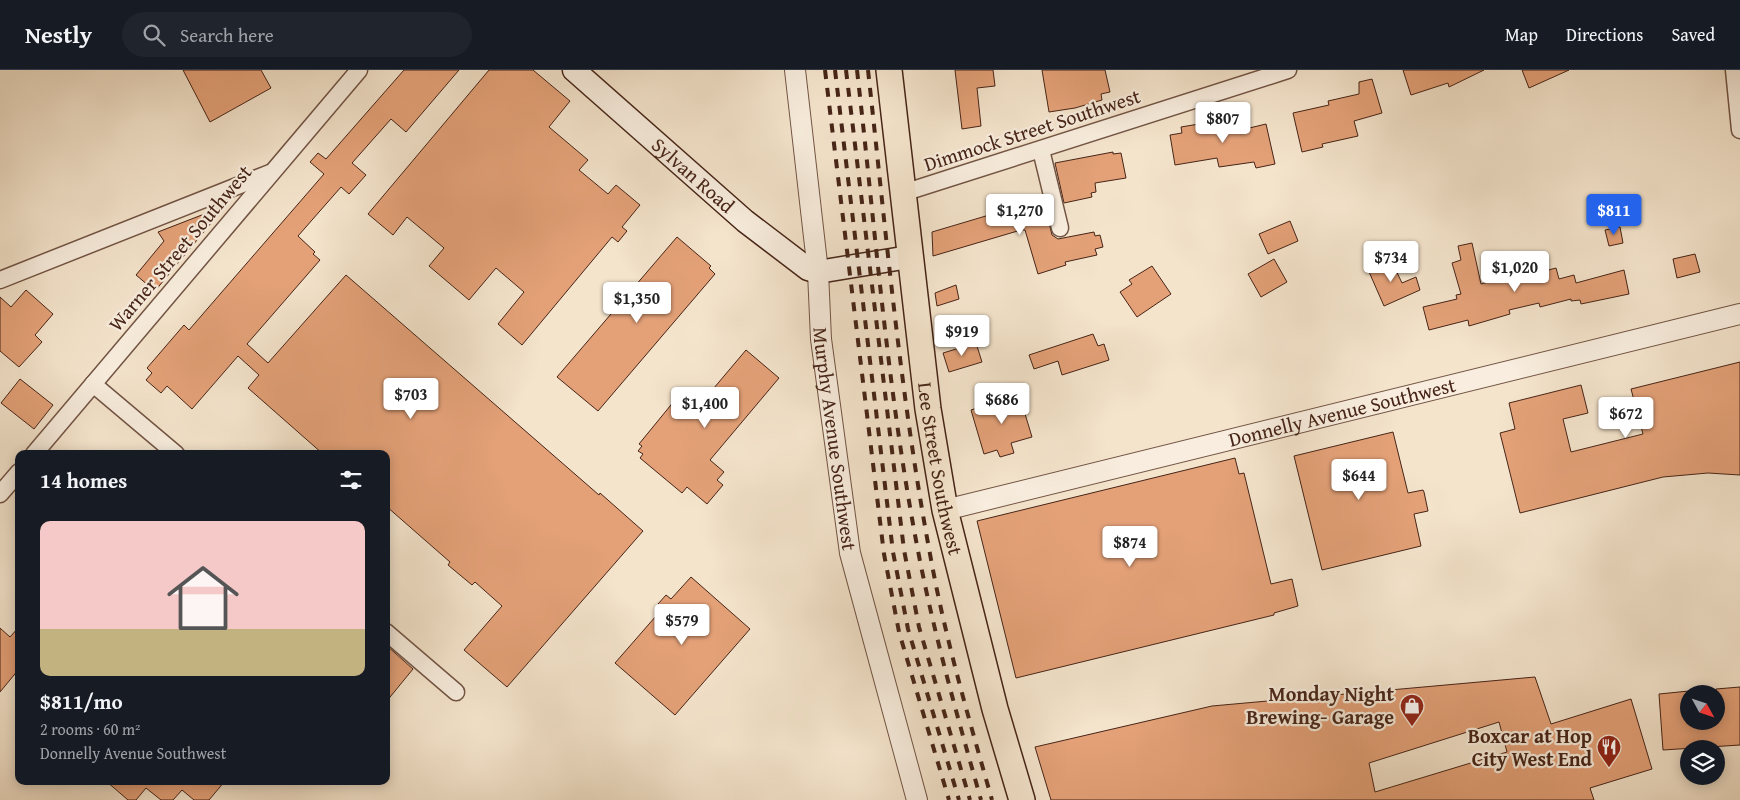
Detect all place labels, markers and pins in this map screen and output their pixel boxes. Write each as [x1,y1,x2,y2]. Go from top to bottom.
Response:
pin: $807 [1193,102,1253,144]
pin: $1,270 [979,194,1061,236]
pin: $811 [1584,194,1644,236]
pin: $734 [1361,240,1421,283]
pin: $1,020 [1474,250,1556,293]
pin: $1,350 [596,282,678,324]
pin: $919 [932,314,992,357]
pin: $703 [381,378,441,420]
pin: $686 [972,382,1032,425]
pin: $1,400 [664,386,746,429]
pin: $672 [1596,396,1656,439]
pin: $644 [1329,458,1389,501]
pin: $874 [1100,526,1160,568]
pin: $579 [652,604,712,646]
place label: Monday Night Brewing- Garage [1246,679,1394,731]
shop icon: Monday Night Brewing- Garage [1399,693,1425,727]
place label: Boxcar at Hop City West End [1468,721,1593,773]
restaurant icon: Boxcar at Hop City West End [1596,734,1622,768]

